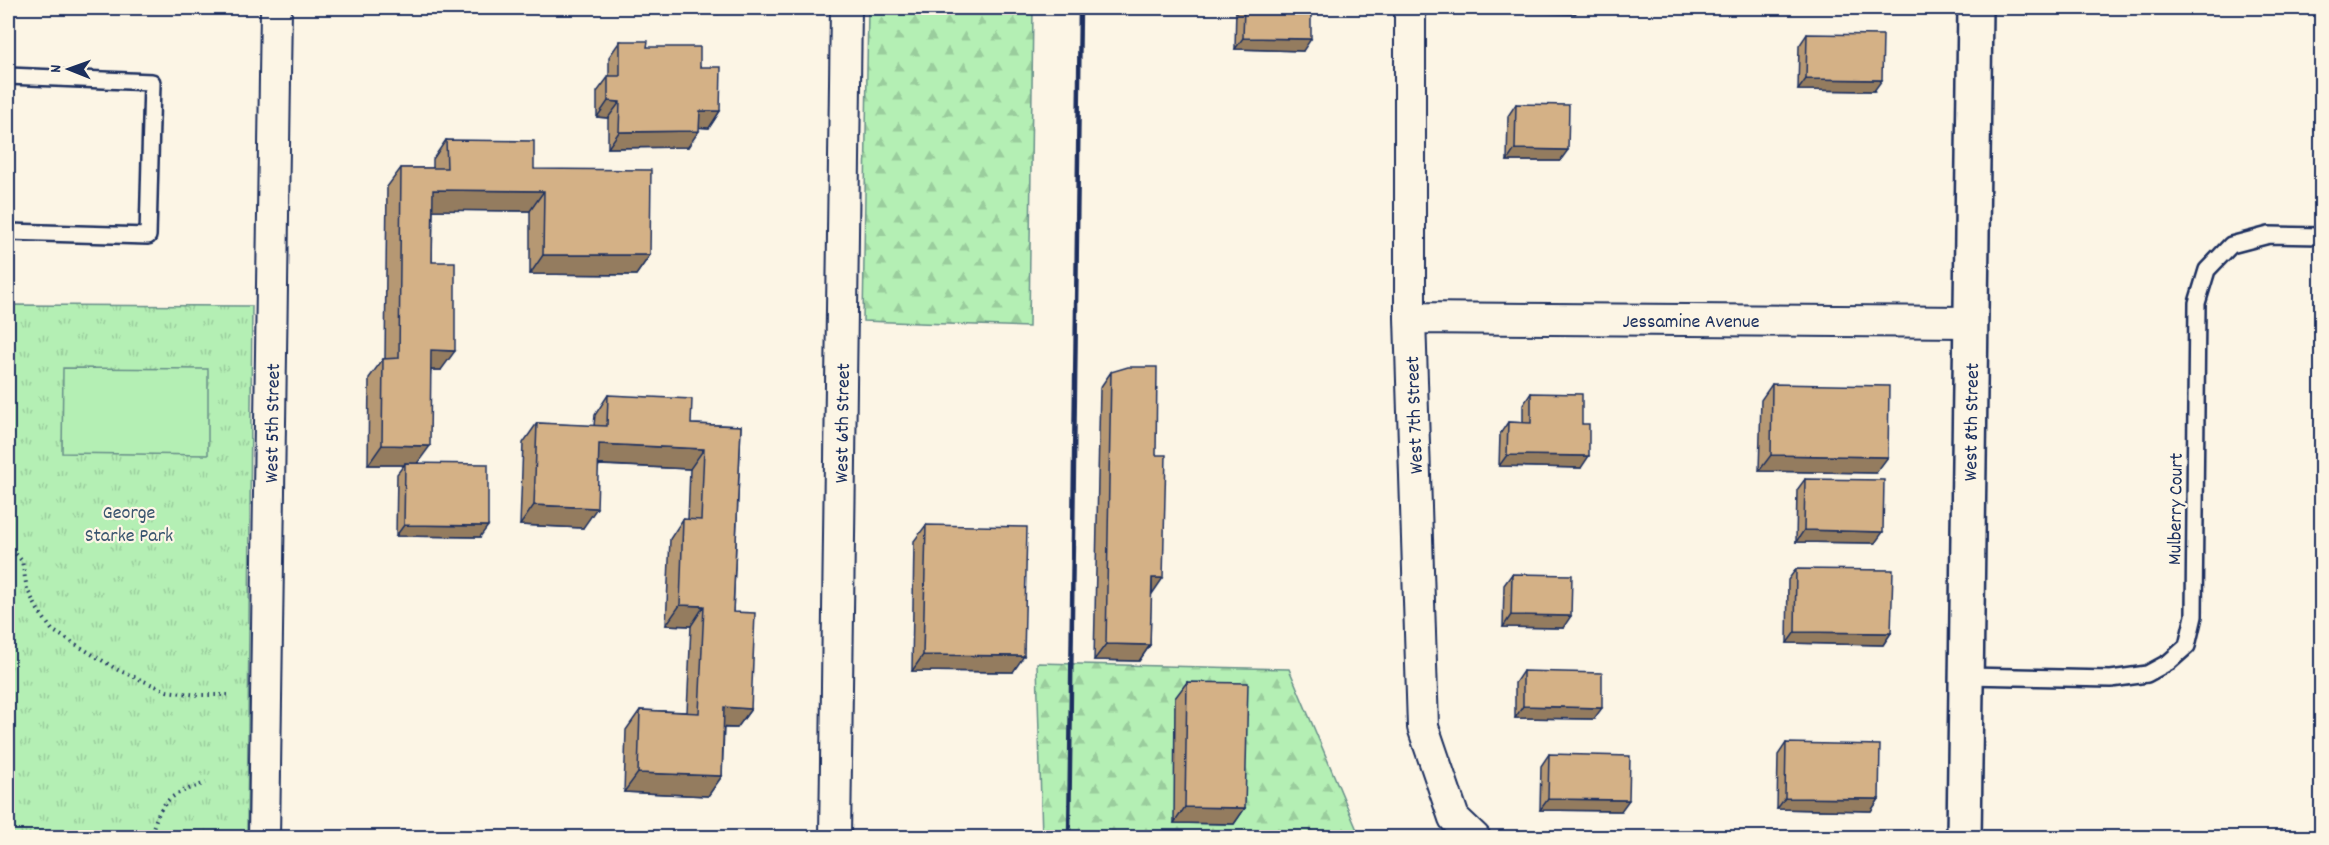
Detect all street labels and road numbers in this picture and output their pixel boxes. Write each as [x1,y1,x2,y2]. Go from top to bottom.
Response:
street label: Jessamine Avenue [1622,309,1760,337]
street label: West 7th Street [1400,355,1432,474]
street label: West 5th Street [259,363,289,483]
street label: West 6th Street [829,363,859,483]
street label: West 8th Street [1958,363,1988,481]
street label: Mulberry Court [2162,453,2192,565]

